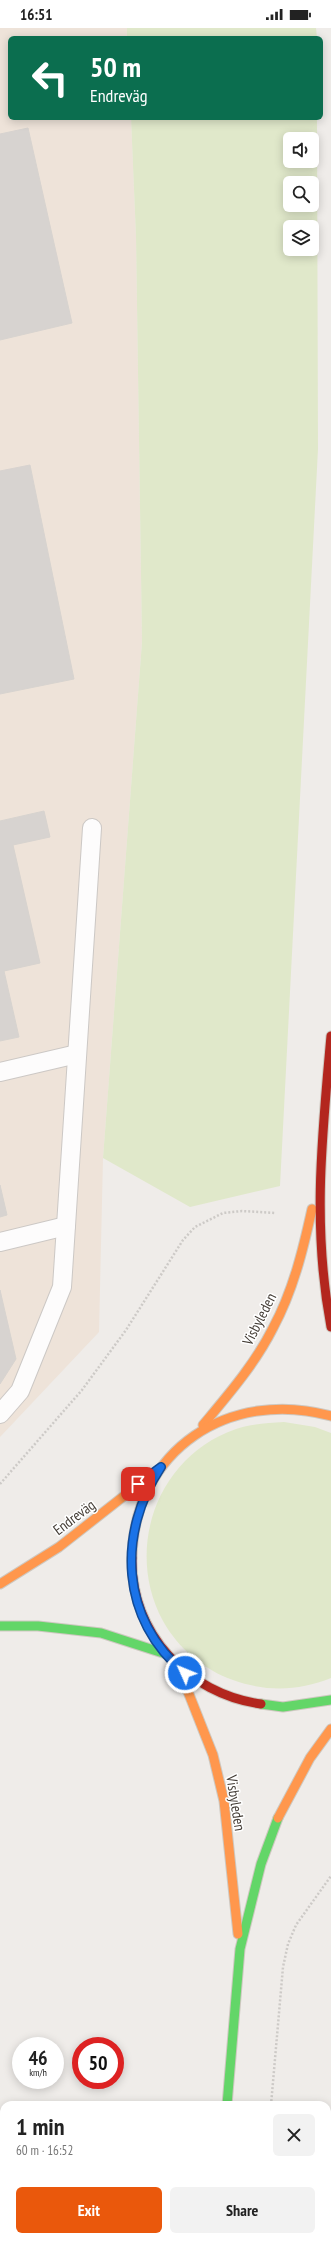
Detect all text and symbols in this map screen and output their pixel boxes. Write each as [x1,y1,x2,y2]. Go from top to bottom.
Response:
text: 16:51 [20,5,52,24]
text: 50 m [90,48,141,85]
icon: left [24,52,76,104]
text: Endreväg [90,84,147,107]
map controls [283,132,319,256]
button: sound [283,132,319,168]
button: search [283,176,319,212]
button: layers [283,220,319,256]
street label: Visbyleden [237,1290,280,1349]
pin [121,1467,155,1501]
icon: arrive [127,1473,149,1495]
street label: Endreväg [49,1495,99,1539]
position arrow [164,1652,206,1694]
street label: Visbyleden [222,1773,250,1832]
speed limit sign: 50 [72,2037,124,2089]
text: 46 [28,2045,48,2071]
text: km/h [29,2066,47,2079]
text: 1 min [16,2111,64,2142]
button: close [273,2114,315,2156]
text: 60 m · 16:52 [16,2142,73,2159]
button: Exit [16,2187,162,2233]
button: Share [170,2187,315,2233]

